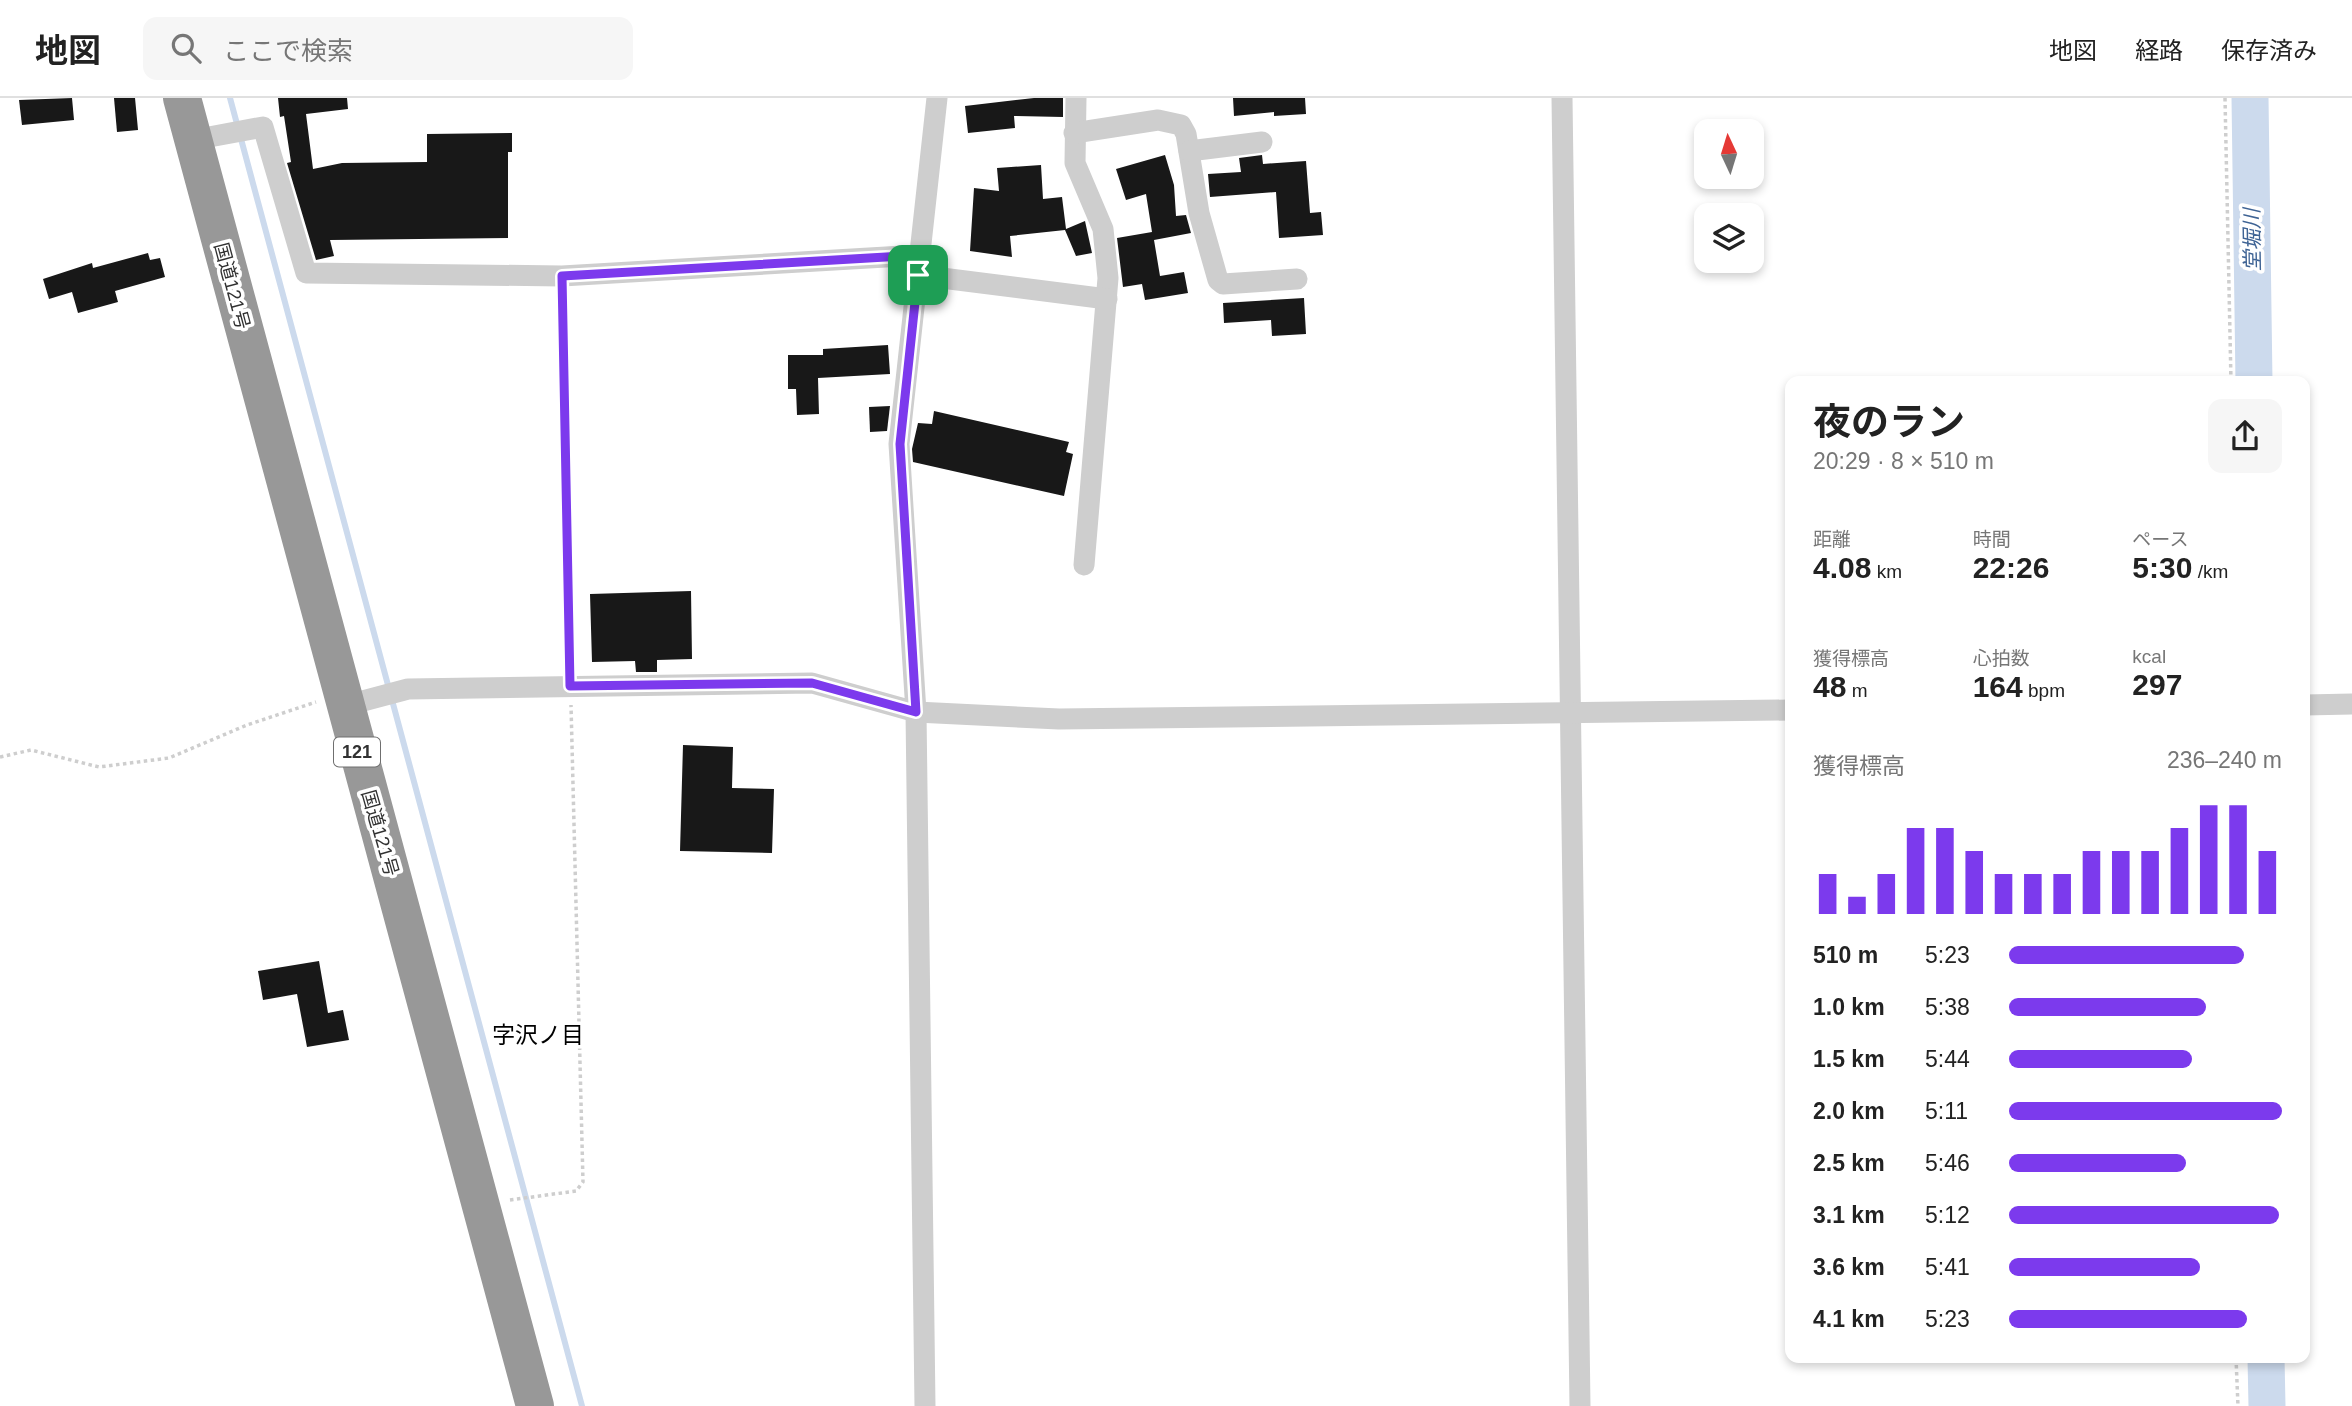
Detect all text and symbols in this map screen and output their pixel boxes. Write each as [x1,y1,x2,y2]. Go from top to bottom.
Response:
search box [143,17,633,80]
icon: search [167,29,205,67]
text: 地図 [35,32,101,69]
text: ここで検索 [223,36,353,66]
text: 地図 [2049,37,2097,64]
text: 経路 [2135,37,2183,64]
text: 保存済み [2221,37,2317,64]
north arrow [1694,119,1764,189]
map controls [1694,119,1764,273]
button: layers [1694,203,1764,273]
water label: 堂堀川 [2240,206,2264,272]
street label: 国道121号 [210,240,254,332]
pin [888,245,948,305]
icon: arrive [899,256,937,294]
button: share [2208,399,2282,473]
text: 夜のラン [1813,401,1965,443]
text: 20:29 · 8 × 510 m [1813,448,1994,474]
text: 距離 [1813,529,1851,550]
text: 時間 [1973,529,2011,550]
text: ペース [2132,529,2188,550]
text: 4.08 [1813,551,1871,584]
text: 22:26 [1973,551,2049,584]
text: 5:30 [2132,551,2192,584]
text: km [1871,561,1902,582]
text: /km [2192,561,2228,582]
text: kcal [2132,646,2166,667]
text: 獲得標高 [1813,648,1889,669]
text: 心拍数 [1973,648,2030,669]
text: 297 [2132,668,2182,701]
text: 48 [1813,670,1846,703]
text: 164 [1973,670,2023,703]
text: m [1846,680,1867,701]
text: bpm [2023,680,2065,701]
road number: 121 [334,738,380,766]
text: 236–240 m [2167,747,2282,773]
text: 獲得標高 [1813,753,1905,779]
street label: 国道121号 [358,787,402,879]
text: 510 m [1813,942,1878,968]
text: 5:23 [1925,942,1970,968]
text: 1.0 km [1813,994,1885,1020]
text: 5:38 [1925,994,1970,1020]
district label: 字沢ノ目 [492,1022,584,1048]
text: 1.5 km [1813,1046,1885,1072]
text: 5:44 [1925,1046,1970,1072]
text: 2.0 km [1813,1098,1885,1124]
text: 5:11 [1925,1098,1968,1124]
text: 2.5 km [1813,1150,1885,1176]
text: 5:46 [1925,1150,1970,1176]
text: 3.1 km [1813,1202,1885,1228]
text: 5:12 [1925,1202,1970,1228]
text: 3.6 km [1813,1254,1885,1280]
text: 5:41 [1925,1254,1970,1280]
text: 4.1 km [1813,1306,1885,1332]
text: 5:23 [1925,1306,1970,1332]

